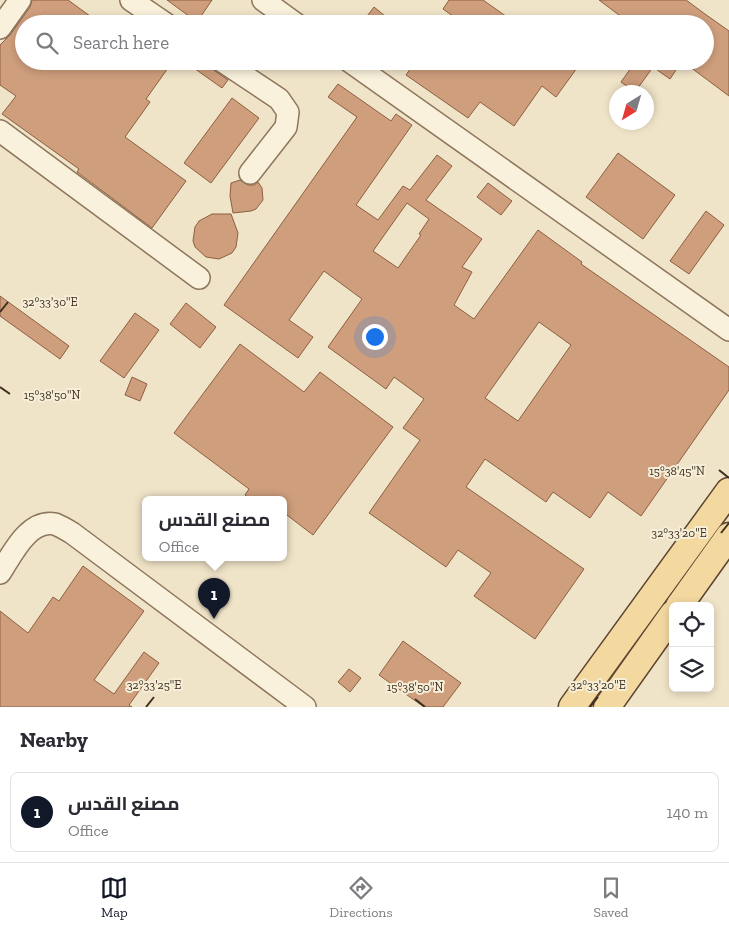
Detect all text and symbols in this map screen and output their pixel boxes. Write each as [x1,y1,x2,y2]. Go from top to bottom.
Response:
search box [15,15,714,70]
icon: search [33,29,61,57]
text: Search here [73,31,169,54]
north arrow [609,85,654,130]
text: 32°33'30"E [22,295,78,309]
your location [362,324,388,350]
text: 15°38'50"N [24,388,80,402]
text: 15°38'45"N [649,464,705,478]
popup [142,496,287,561]
text: مصنع القدس [159,508,270,531]
text: 32°33'20"E [651,526,707,540]
text: Office [159,537,199,556]
pin: 1 [198,578,230,619]
map controls [669,602,714,692]
button: locate [669,602,714,647]
button: layers [669,647,714,692]
text: 32°33'25"E [127,678,181,692]
text: 32°33'20"E [570,678,626,692]
text: 15°38'50"N [387,680,443,694]
text: Nearby [20,727,88,752]
text: مصنع القدس [68,792,179,815]
text: 1 [34,803,40,822]
text: 140 m [667,803,708,822]
text: Office [68,821,108,840]
tab: Map [100,874,128,921]
tab: Directions [329,874,393,921]
tab: Saved [593,874,629,921]

